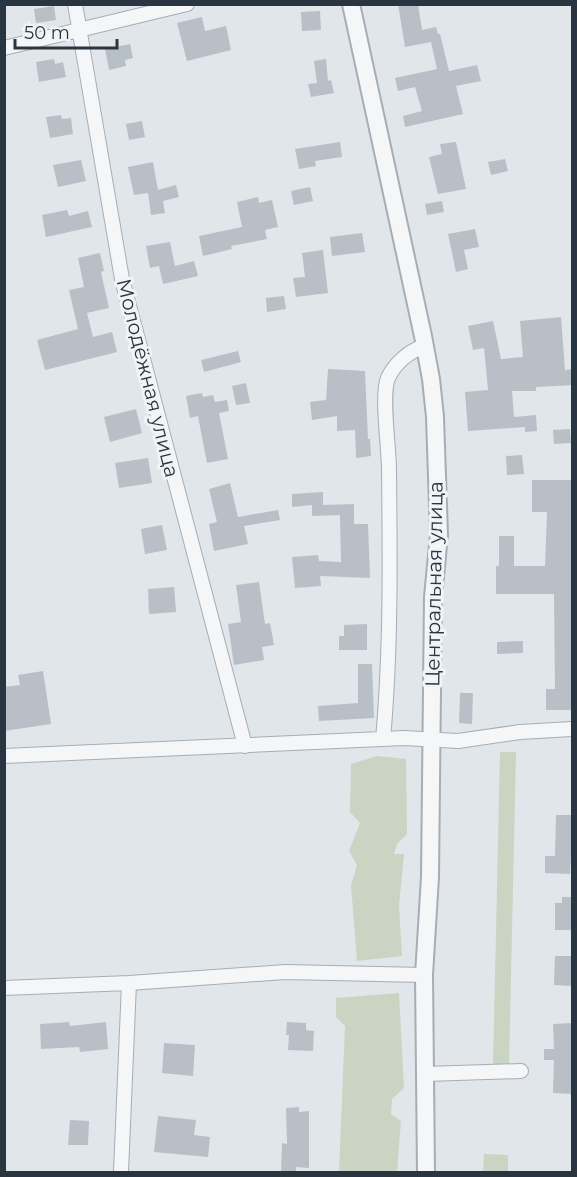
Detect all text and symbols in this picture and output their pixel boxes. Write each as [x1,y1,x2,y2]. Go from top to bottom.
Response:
scale bar [15,12,117,50]
text: 50 m [24,22,70,44]
street label: Молодёжная улица [112,276,184,480]
street label: Центральная улица [420,481,448,687]

